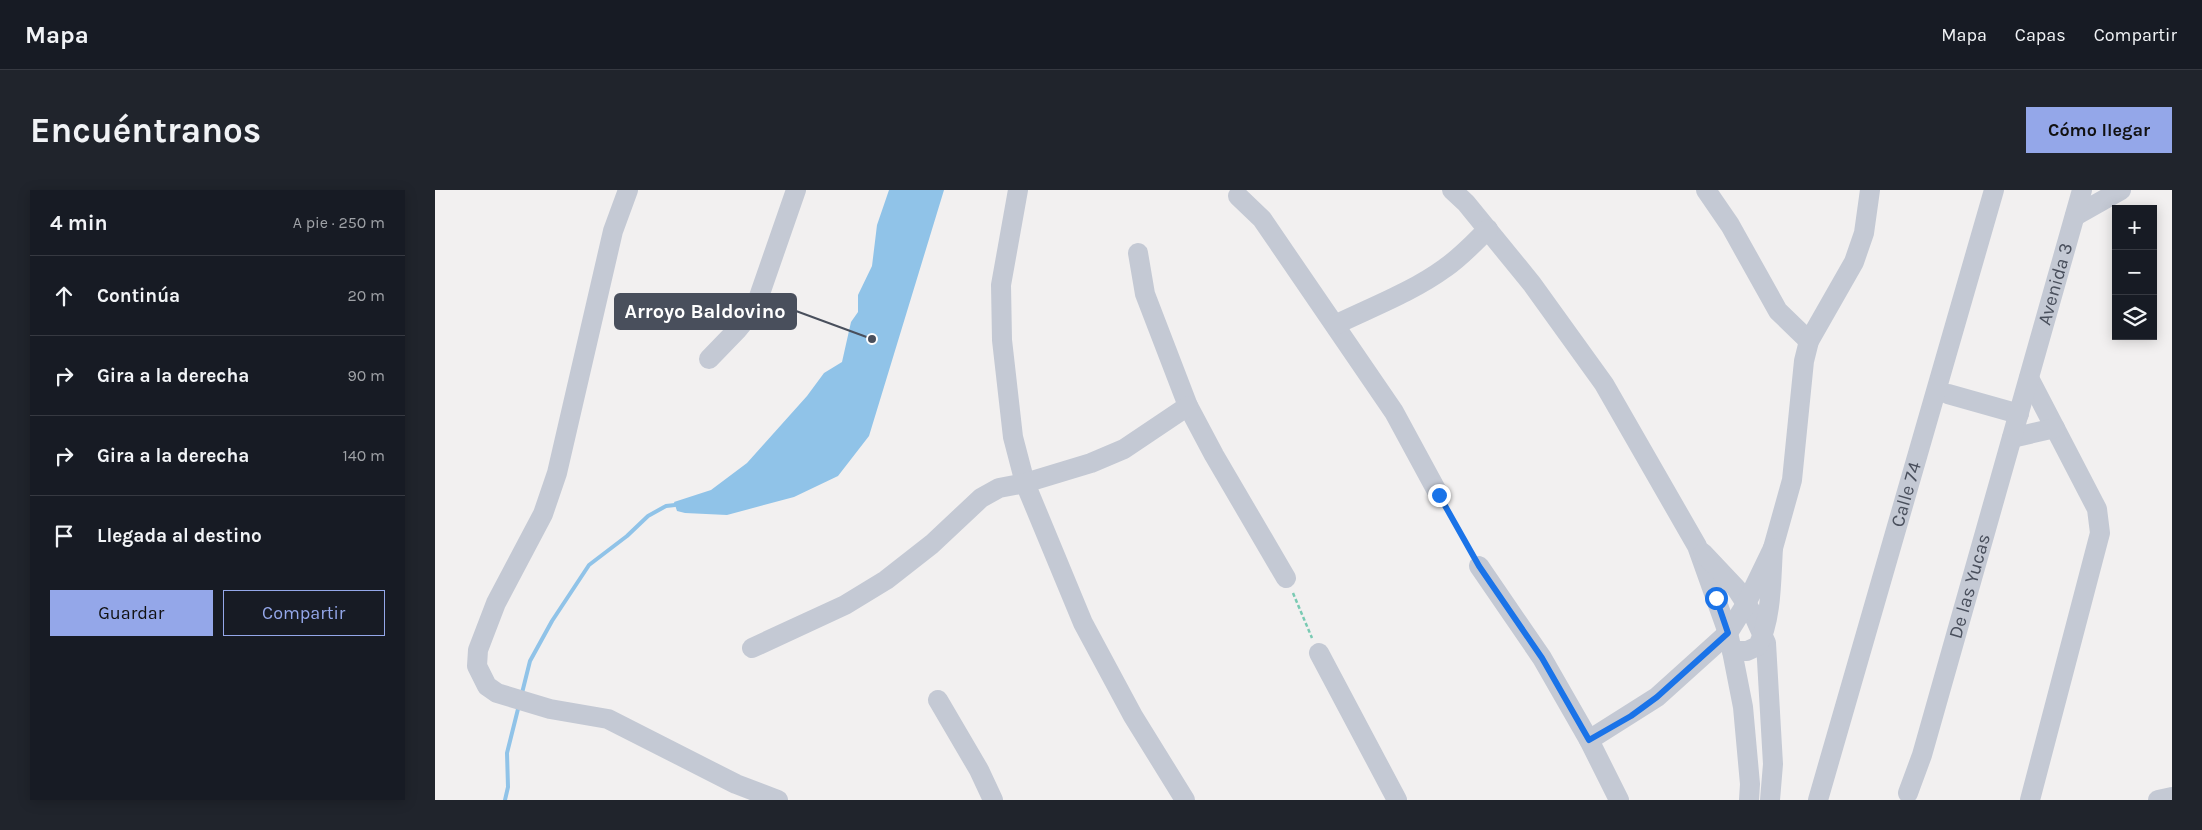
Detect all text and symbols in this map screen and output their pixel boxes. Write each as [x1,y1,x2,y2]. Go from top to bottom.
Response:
text: Mapa [25,21,89,49]
text: Mapa [1941,24,1987,46]
text: Capas [2015,24,2066,46]
text: Compartir [2094,24,2177,46]
button: Cómo llegar [2026,107,2172,153]
text: Encuéntranos [30,110,261,151]
map controls [2112,205,2157,340]
button: + [2112,205,2157,250]
text: 4 min [50,211,108,235]
text: A pie · 250 m [293,213,385,232]
street label: Avenida 3 [2033,240,2077,328]
button: − [2112,250,2157,295]
icon: ahead [50,282,78,310]
text: Continúa [97,285,180,307]
text: 20 m [347,286,385,305]
callout: Arroyo Baldovino [615,294,796,329]
button: layers [2112,295,2157,340]
text: Arroyo Baldovino [624,300,786,323]
icon: right [50,362,78,390]
text: Gira a la derecha [97,365,249,387]
text: 90 m [347,366,385,385]
icon: right [50,442,78,470]
text: Gira a la derecha [97,445,249,467]
text: 140 m [343,446,385,465]
street label: Calle 74 [1886,459,1926,530]
route end [1428,484,1451,507]
icon: arrive [50,522,78,550]
text: Llegada al destino [97,525,262,547]
street label: De las Yucas [1945,531,1995,641]
route start [1705,587,1728,610]
button: Guardar [50,590,213,636]
button: Compartir [223,590,385,636]

